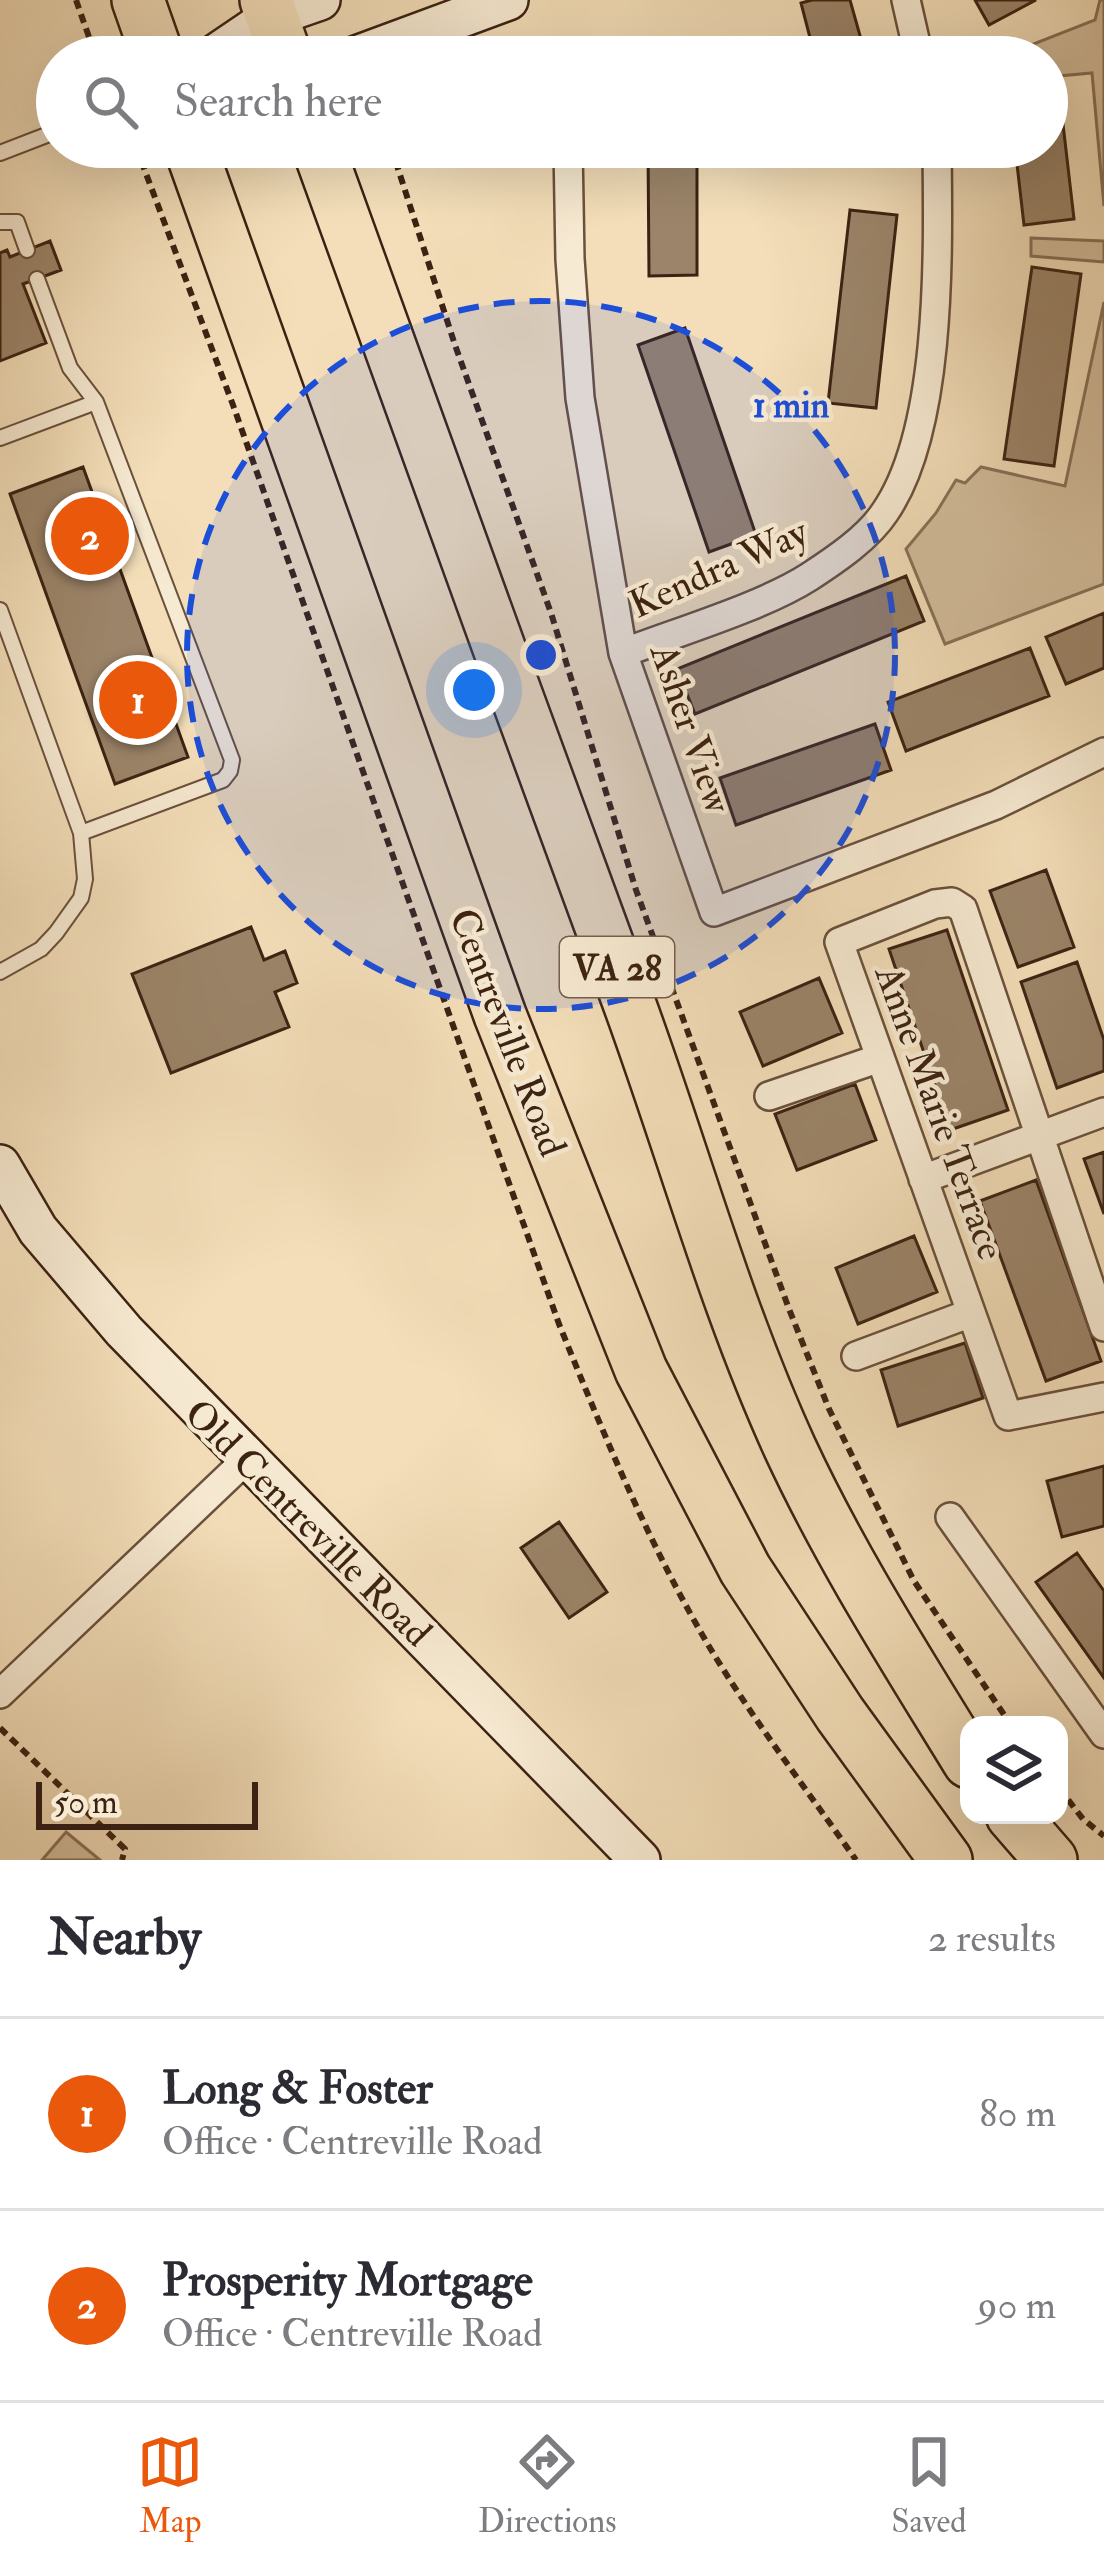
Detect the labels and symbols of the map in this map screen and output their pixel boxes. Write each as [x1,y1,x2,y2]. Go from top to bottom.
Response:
text: 1 min [753,383,830,428]
pin: 2 [51,491,129,581]
street label: Kendra Way [622,507,816,629]
centre of rings [520,634,562,676]
street label: Asher View [639,637,743,820]
pin: 1 [99,655,177,745]
your location [444,660,504,720]
street label: Centreville Road [438,902,577,1163]
road number: VA 28 [560,937,674,997]
street label: Anne Marie Terrace [863,958,1016,1266]
street label: Old Centreville Road [174,1389,442,1657]
scale bar [36,1776,258,1829]

